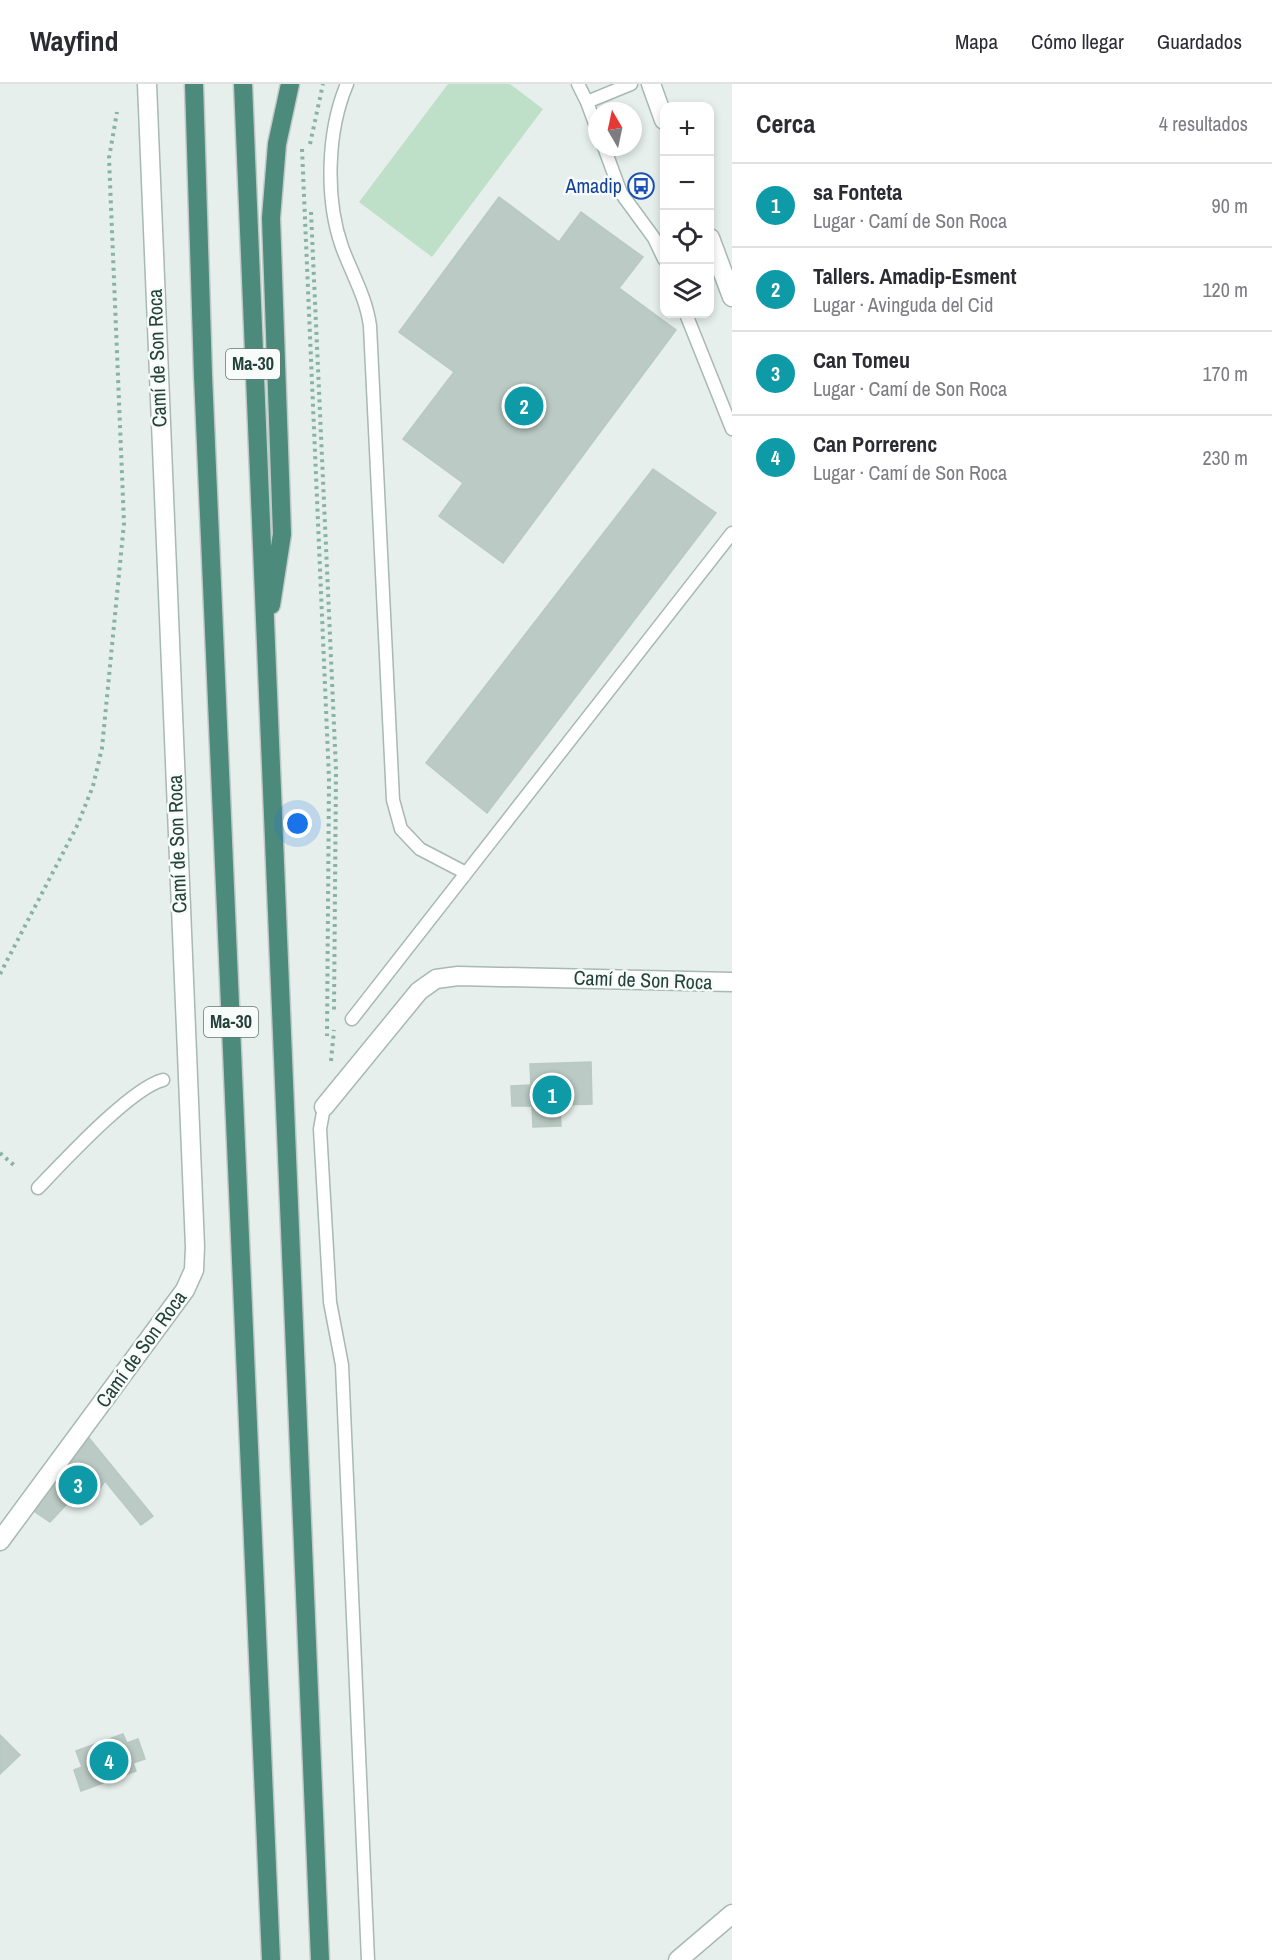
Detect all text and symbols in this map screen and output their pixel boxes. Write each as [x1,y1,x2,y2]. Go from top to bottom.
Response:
text: Wayfind [30,22,118,60]
text: Mapa [955,27,998,56]
text: Cómo llegar [1031,27,1124,56]
text: Guardados [1157,27,1242,56]
north arrow [588,102,642,156]
map controls [660,102,714,318]
button: + [660,102,714,156]
text: Cerca [756,106,815,141]
text: 4 resultados [1159,110,1248,137]
button: − [660,156,714,210]
bus stop icon: Amadip [626,171,656,201]
place label: Amadip [564,172,622,199]
text: sa Fonteta [813,177,902,207]
text: 1 [771,192,780,219]
text: 90 m [1212,192,1248,219]
text: Lugar · Camí de Son Roca [813,207,1007,234]
button: locate [660,210,714,264]
text: Tallers. Amadip-Esment [813,261,1017,291]
button: layers [660,264,714,318]
text: 2 [771,276,780,303]
text: 120 m [1202,276,1248,303]
street label: Camí de Son Roca [141,288,172,428]
text: Lugar · Avinguda del Cid [813,291,993,318]
text: Can Tomeu [813,345,910,375]
road number: Ma-30 [226,349,280,379]
text: 3 [771,360,780,387]
text: 170 m [1202,360,1248,387]
text: Lugar · Camí de Son Roca [813,375,1007,402]
pin: 2 [504,384,544,428]
text: Can Porrerenc [813,429,937,459]
text: 4 [771,444,780,471]
text: 230 m [1202,444,1248,471]
text: Lugar · Camí de Son Roca [813,459,1007,486]
street label: Camí de Son Roca [161,774,192,914]
your location [283,809,312,838]
street label: Camí de Son Roca [573,964,713,995]
road number: Ma-30 [204,1007,258,1037]
pin: 1 [532,1072,572,1118]
street label: Camí de Son Roca [89,1285,192,1413]
pin: 3 [58,1462,98,1508]
pin: 4 [90,1738,128,1784]

